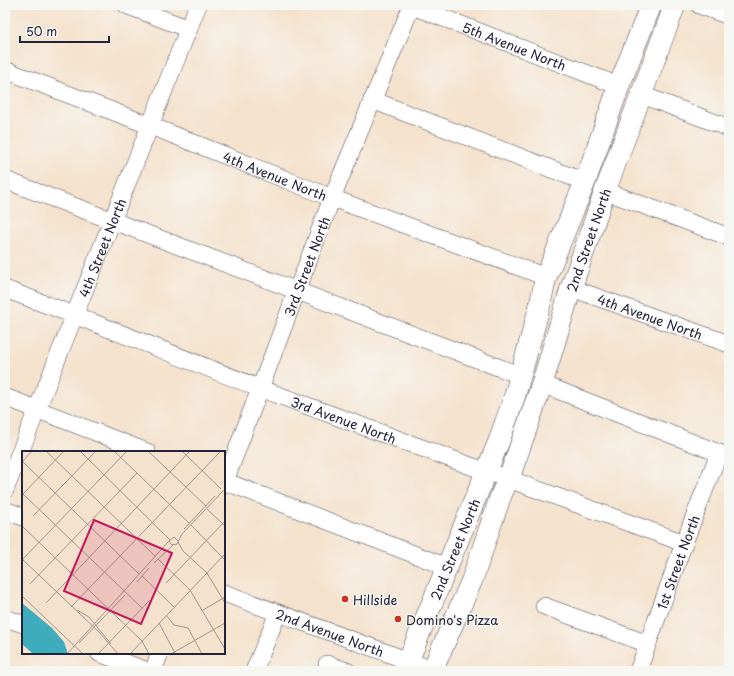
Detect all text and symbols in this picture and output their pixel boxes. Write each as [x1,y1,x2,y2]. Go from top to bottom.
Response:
street label: 5th Avenue North [460,17,569,74]
scale bar [20,18,109,44]
text: 50 m [26,22,57,40]
street label: 4th Avenue North [220,146,330,205]
street label: 2nd Street North [561,186,615,294]
street label: 4th Street North [73,195,130,300]
street label: 3rd Street North [279,213,334,319]
street label: 4th Avenue North [595,289,705,343]
street label: 3rd Avenue North [288,391,399,447]
inset map [22,451,225,654]
street label: 2nd Street North [425,495,484,603]
street label: 1st Street North [652,512,704,612]
place label: Hillside [353,590,398,609]
marker: Hillside [340,594,350,604]
street label: 2nd Avenue North [273,603,387,661]
place label: Domino's Pizza [406,610,499,629]
marker: Domino's Pizza [393,614,403,624]

